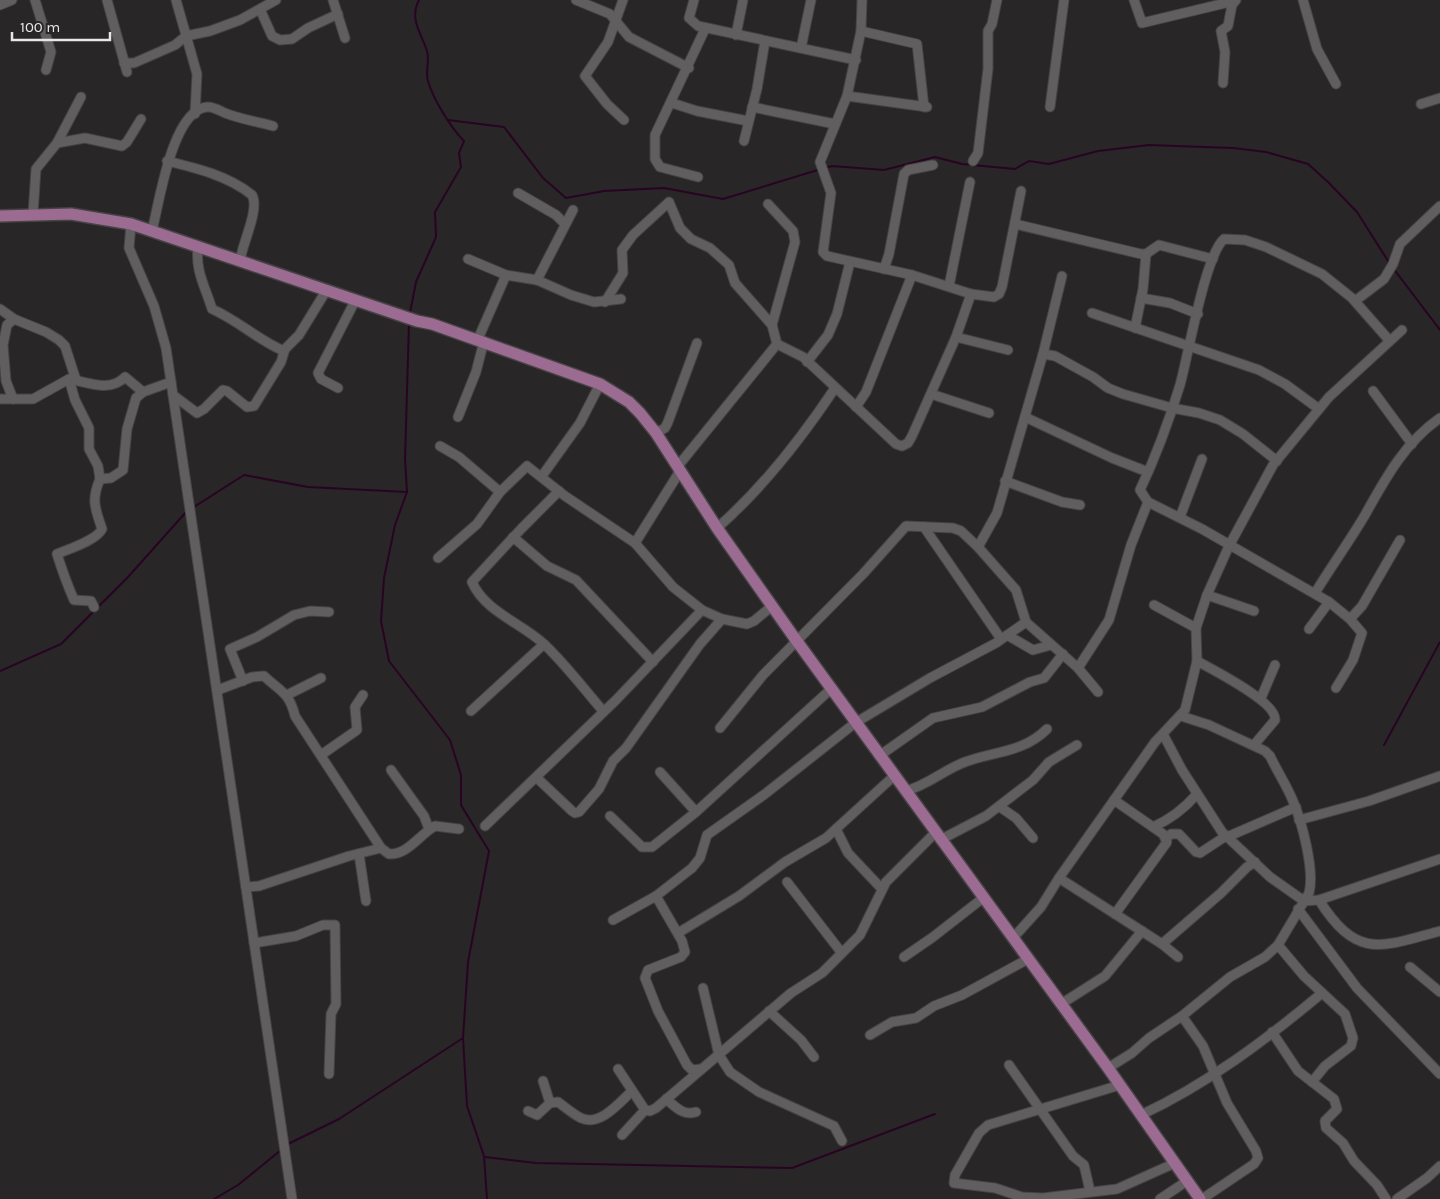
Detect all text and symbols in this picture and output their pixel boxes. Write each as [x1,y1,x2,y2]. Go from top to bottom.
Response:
scale bar [12,10,110,42]
text: 100 m [20,18,60,36]

